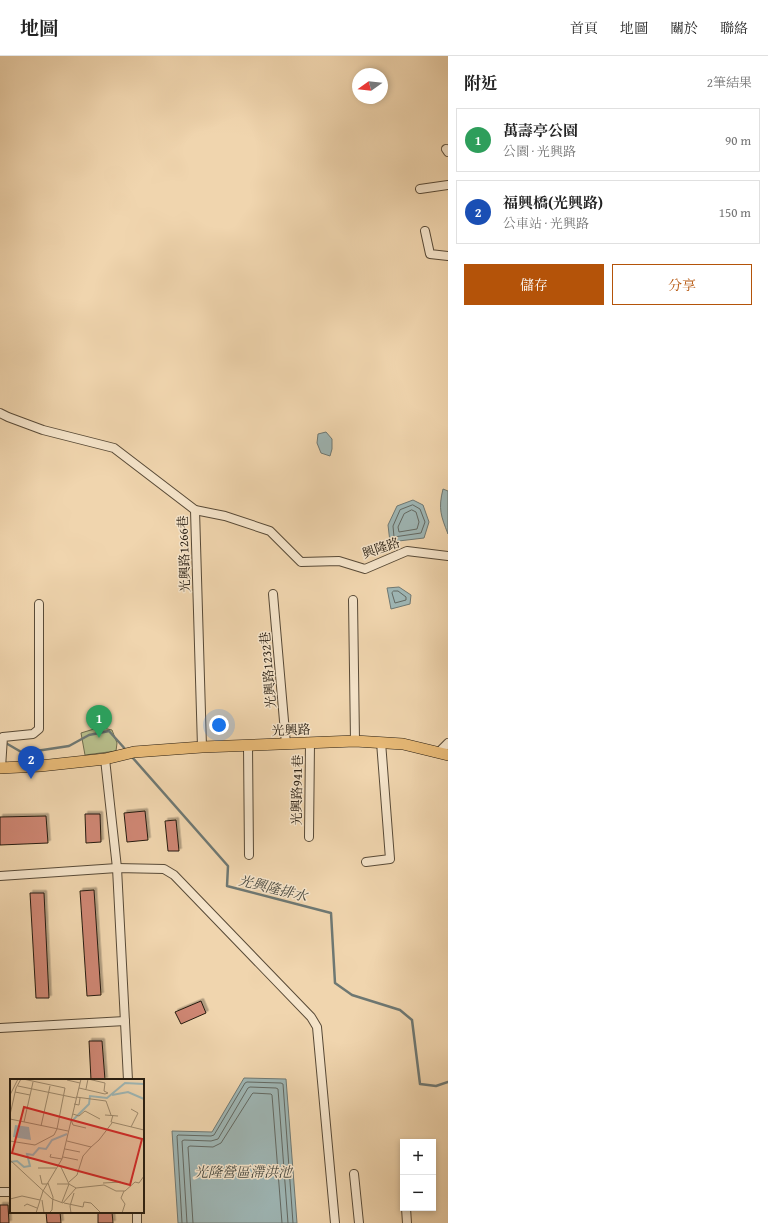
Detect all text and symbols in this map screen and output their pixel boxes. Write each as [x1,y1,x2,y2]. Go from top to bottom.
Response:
text: 地圖 [20,14,58,42]
text: 首頁 [570,18,598,38]
text: 地圖 [620,18,648,38]
text: 關於 [670,18,698,38]
text: 聯絡 [720,18,748,38]
north arrow [352,68,388,104]
text: 附近 [464,70,498,95]
text: 2筆結果 [707,73,752,92]
text: 萬壽亭公園 [503,120,578,141]
text: 1 [475,131,481,150]
text: 90 m [725,131,751,150]
text: 公園 · 光興路 [503,142,576,161]
text: 福興橋(光興路) [503,192,603,213]
text: 2 [475,203,481,222]
text: 150 m [719,203,751,222]
text: 公車站 · 光興路 [503,214,589,233]
button: 儲存 [464,264,604,305]
button: 分享 [612,264,752,305]
street label: 光興路1266巷 [173,515,195,593]
street label: 興隆路 [359,533,403,563]
street label: 光興路1232巷 [255,631,281,709]
pin: 1 [86,705,112,738]
your location [209,715,229,735]
street label: 光興路 [271,720,311,740]
pin: 2 [18,746,44,779]
street label: 光興路941巷 [287,754,307,826]
water label: 光興隆排水 [237,870,311,907]
inset map [10,1079,144,1213]
map controls [400,1139,436,1211]
button: + [400,1139,436,1175]
water label: 光隆營區滯洪池 [194,1162,294,1182]
button: − [400,1175,436,1211]

